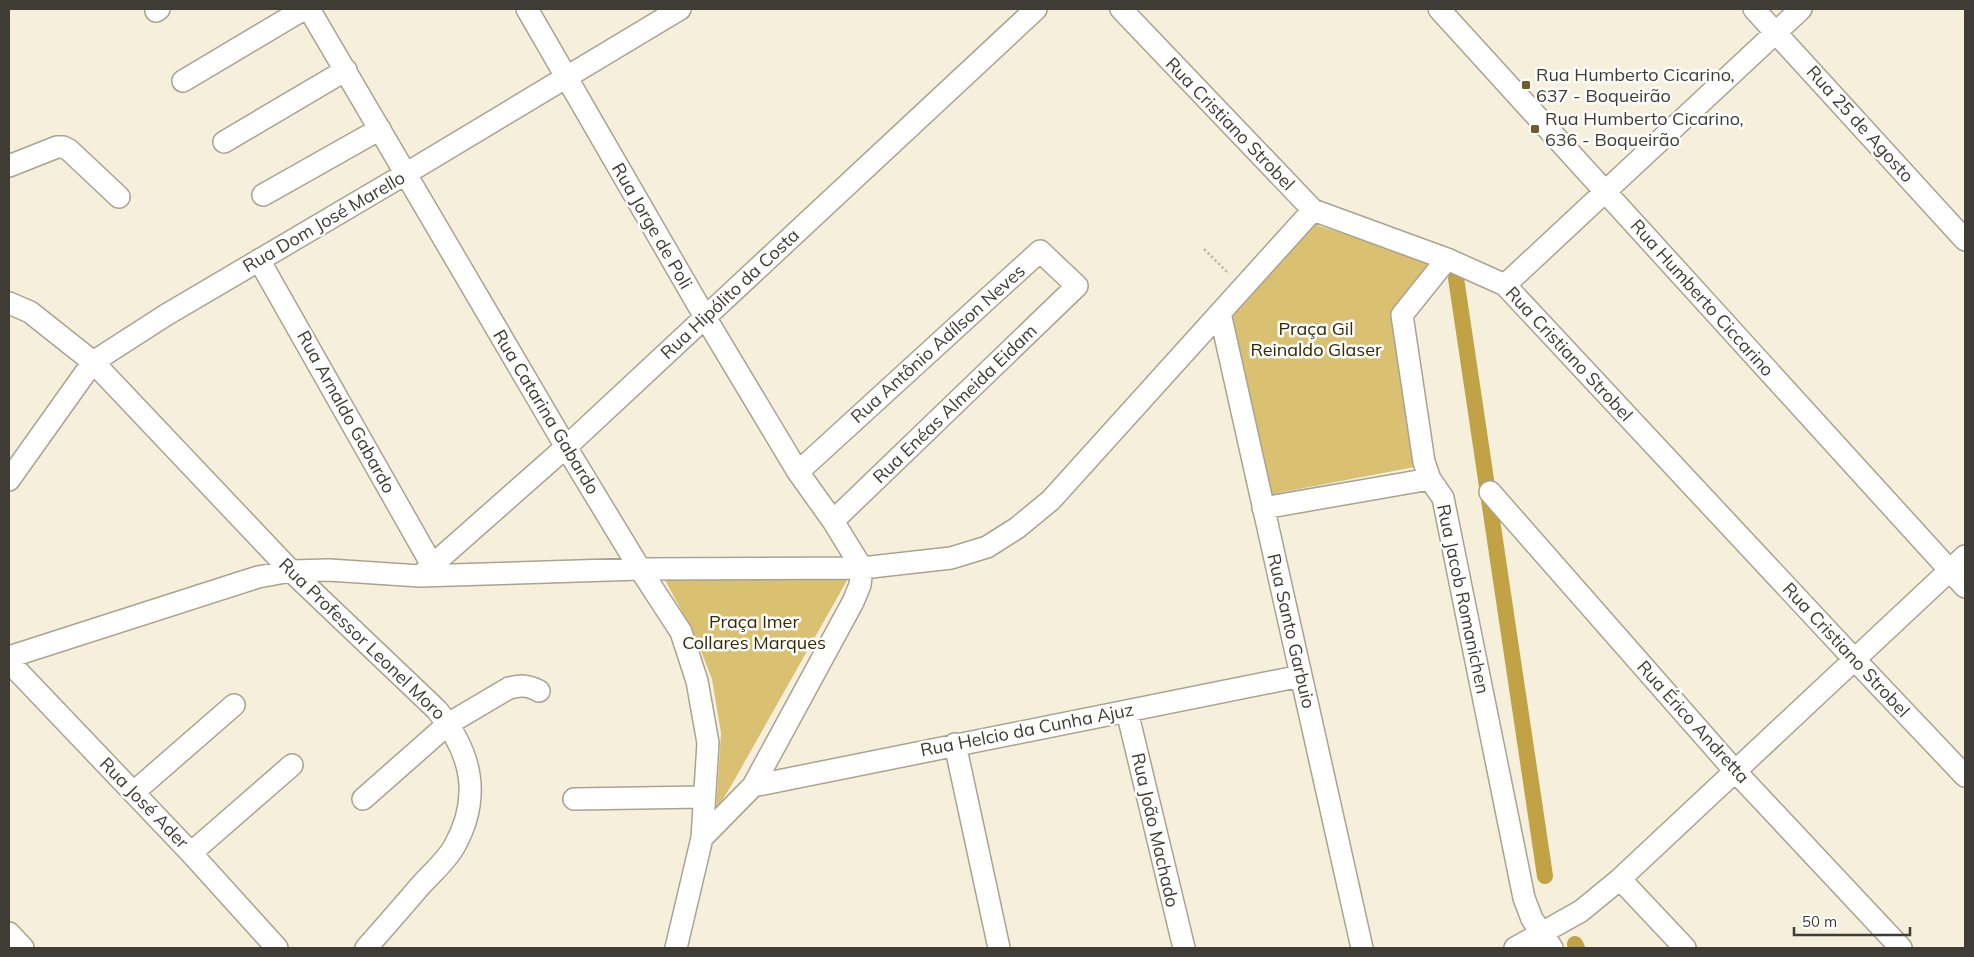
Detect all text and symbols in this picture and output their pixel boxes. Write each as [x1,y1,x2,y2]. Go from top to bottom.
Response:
street label: Rua Cristiano Strobel [1161,52,1300,195]
street label: Rua 25 de Agosto [1802,60,1919,187]
place label: Rua Humberto Cicarino, 637 - Boqueirão [1536,63,1735,107]
marker: Rua Humberto Cicarino, 637 - Boqueirão [1520,79,1532,91]
place label: Rua Humberto Cicarino, 636 - Boqueirão [1545,107,1744,151]
marker: Rua Humberto Cicarino, 636 - Boqueirão [1529,123,1541,135]
street label: Rua Jorge de Poli [607,159,698,293]
street label: Rua Dom José Marello [239,166,409,277]
street label: Rua Humberto Ciccarino [1626,214,1779,381]
street label: Rua Hipólito da Costa [655,223,804,364]
street label: Rua Antônio Adílson Neves [846,259,1030,428]
street label: Rua Cristiano Strobel [1501,281,1638,426]
park label: Praça Gil Reinaldo Glaser [1250,317,1382,361]
street label: Rua Enéas Almeida Eidam [868,319,1042,488]
street label: Rua Catarina Gabardo [488,325,605,498]
street label: Rua Arnaldo Gabardo [292,326,401,497]
street label: Rua Jacob Romanichen [1432,502,1495,696]
street label: Rua Santo Garbuio [1262,551,1321,711]
street label: Rua Professor Leonel Moro [274,553,451,724]
street label: Rua Cristiano Strobel [1778,577,1915,722]
park label: Praça Imer Collares Marques [682,610,826,654]
street label: Rua Érico Andretta [1632,655,1755,788]
street label: Rua Helcio da Cunha Ajuz [918,698,1136,762]
street label: Rua João Machado [1127,750,1184,909]
street label: Rua José Ader [95,752,194,853]
scale bar [1794,904,1910,936]
text: 50 m [1802,912,1837,931]

